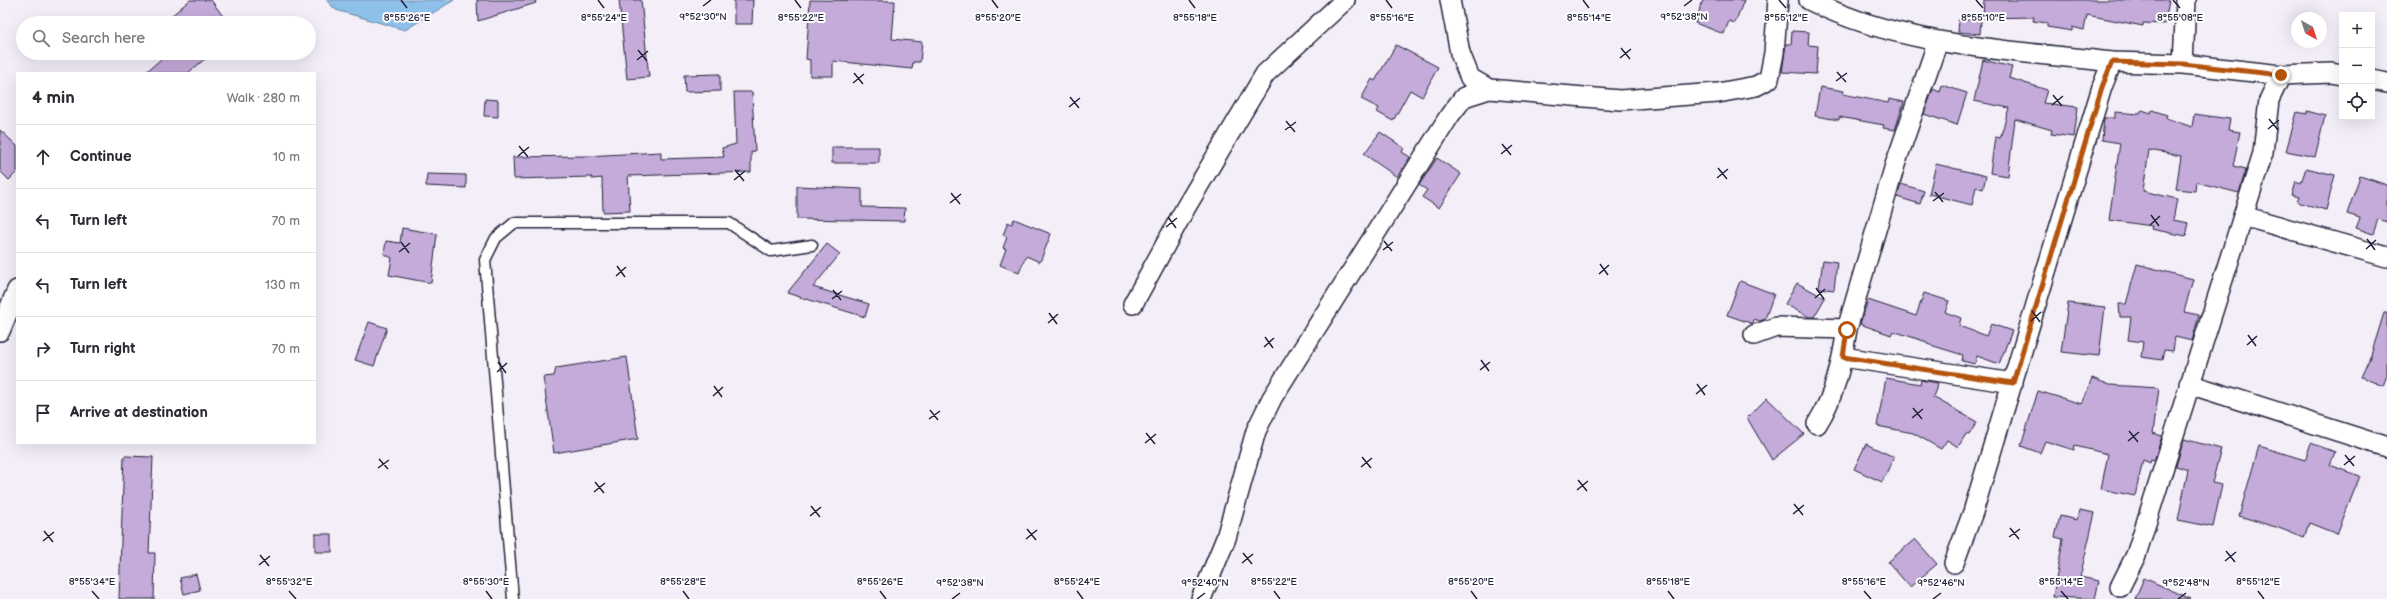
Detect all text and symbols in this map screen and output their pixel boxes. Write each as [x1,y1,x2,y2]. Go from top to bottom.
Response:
text: 9°52'30"N [679,11,727,23]
text: 9°52'38"N [1660,11,1708,23]
text: 8°55'26"E [384,12,431,24]
text: 8°55'24"E [581,12,628,24]
text: 8°55'22"E [778,12,825,24]
text: 8°55'20"E [975,12,1022,24]
text: 8°55'18"E [1173,12,1217,24]
text: 8°55'16"E [1370,12,1415,24]
text: 8°55'14"E [1567,12,1612,24]
text: 8°55'12"E [1764,12,1809,24]
text: 8°55'10"E [1961,12,2006,24]
text: 8°55'08"E [2157,12,2203,24]
north arrow [2291,12,2327,48]
map controls [2339,12,2375,120]
button: + [2339,12,2375,48]
search box [16,16,316,60]
icon: search [30,27,52,49]
text: Search here [62,29,145,48]
button: − [2339,48,2375,84]
route end [2272,66,2290,84]
button: locate [2339,84,2375,120]
text: 4 min [32,88,75,108]
text: Walk · 280 m [227,90,300,106]
icon: ahead [32,146,54,168]
text: Continue [70,147,132,166]
text: 10 m [273,149,300,165]
icon: left [32,210,54,232]
text: Turn left [70,211,127,230]
text: 70 m [272,213,300,229]
icon: left [32,274,54,296]
text: Turn left [70,275,127,294]
text: 130 m [265,277,300,293]
route start [1838,321,1856,339]
icon: right [32,338,54,360]
text: Turn right [70,339,135,358]
text: 70 m [272,341,300,357]
icon: arrive [32,402,54,424]
text: Arrive at destination [70,403,208,422]
text: 8°55'34"E [69,576,116,588]
text: 8°55'32"E [266,576,313,588]
text: 8°55'30"E [463,576,510,588]
text: 8°55'28"E [660,576,706,588]
text: 8°55'26"E [857,576,904,588]
text: 8°55'24"E [1054,576,1101,588]
text: 8°55'22"E [1251,576,1298,588]
text: 8°55'20"E [1448,576,1495,588]
text: 8°55'18"E [1646,576,1690,588]
text: 8°55'16"E [1842,576,1887,588]
text: 8°55'14"E [2039,576,2084,588]
text: 8°55'12"E [2236,576,2281,588]
text: 9°52'38"N [936,577,984,589]
text: 9°52'40"N [1181,577,1229,589]
text: 9°52'46"N [1917,577,1965,589]
text: 9°52'48"N [2162,577,2210,589]

